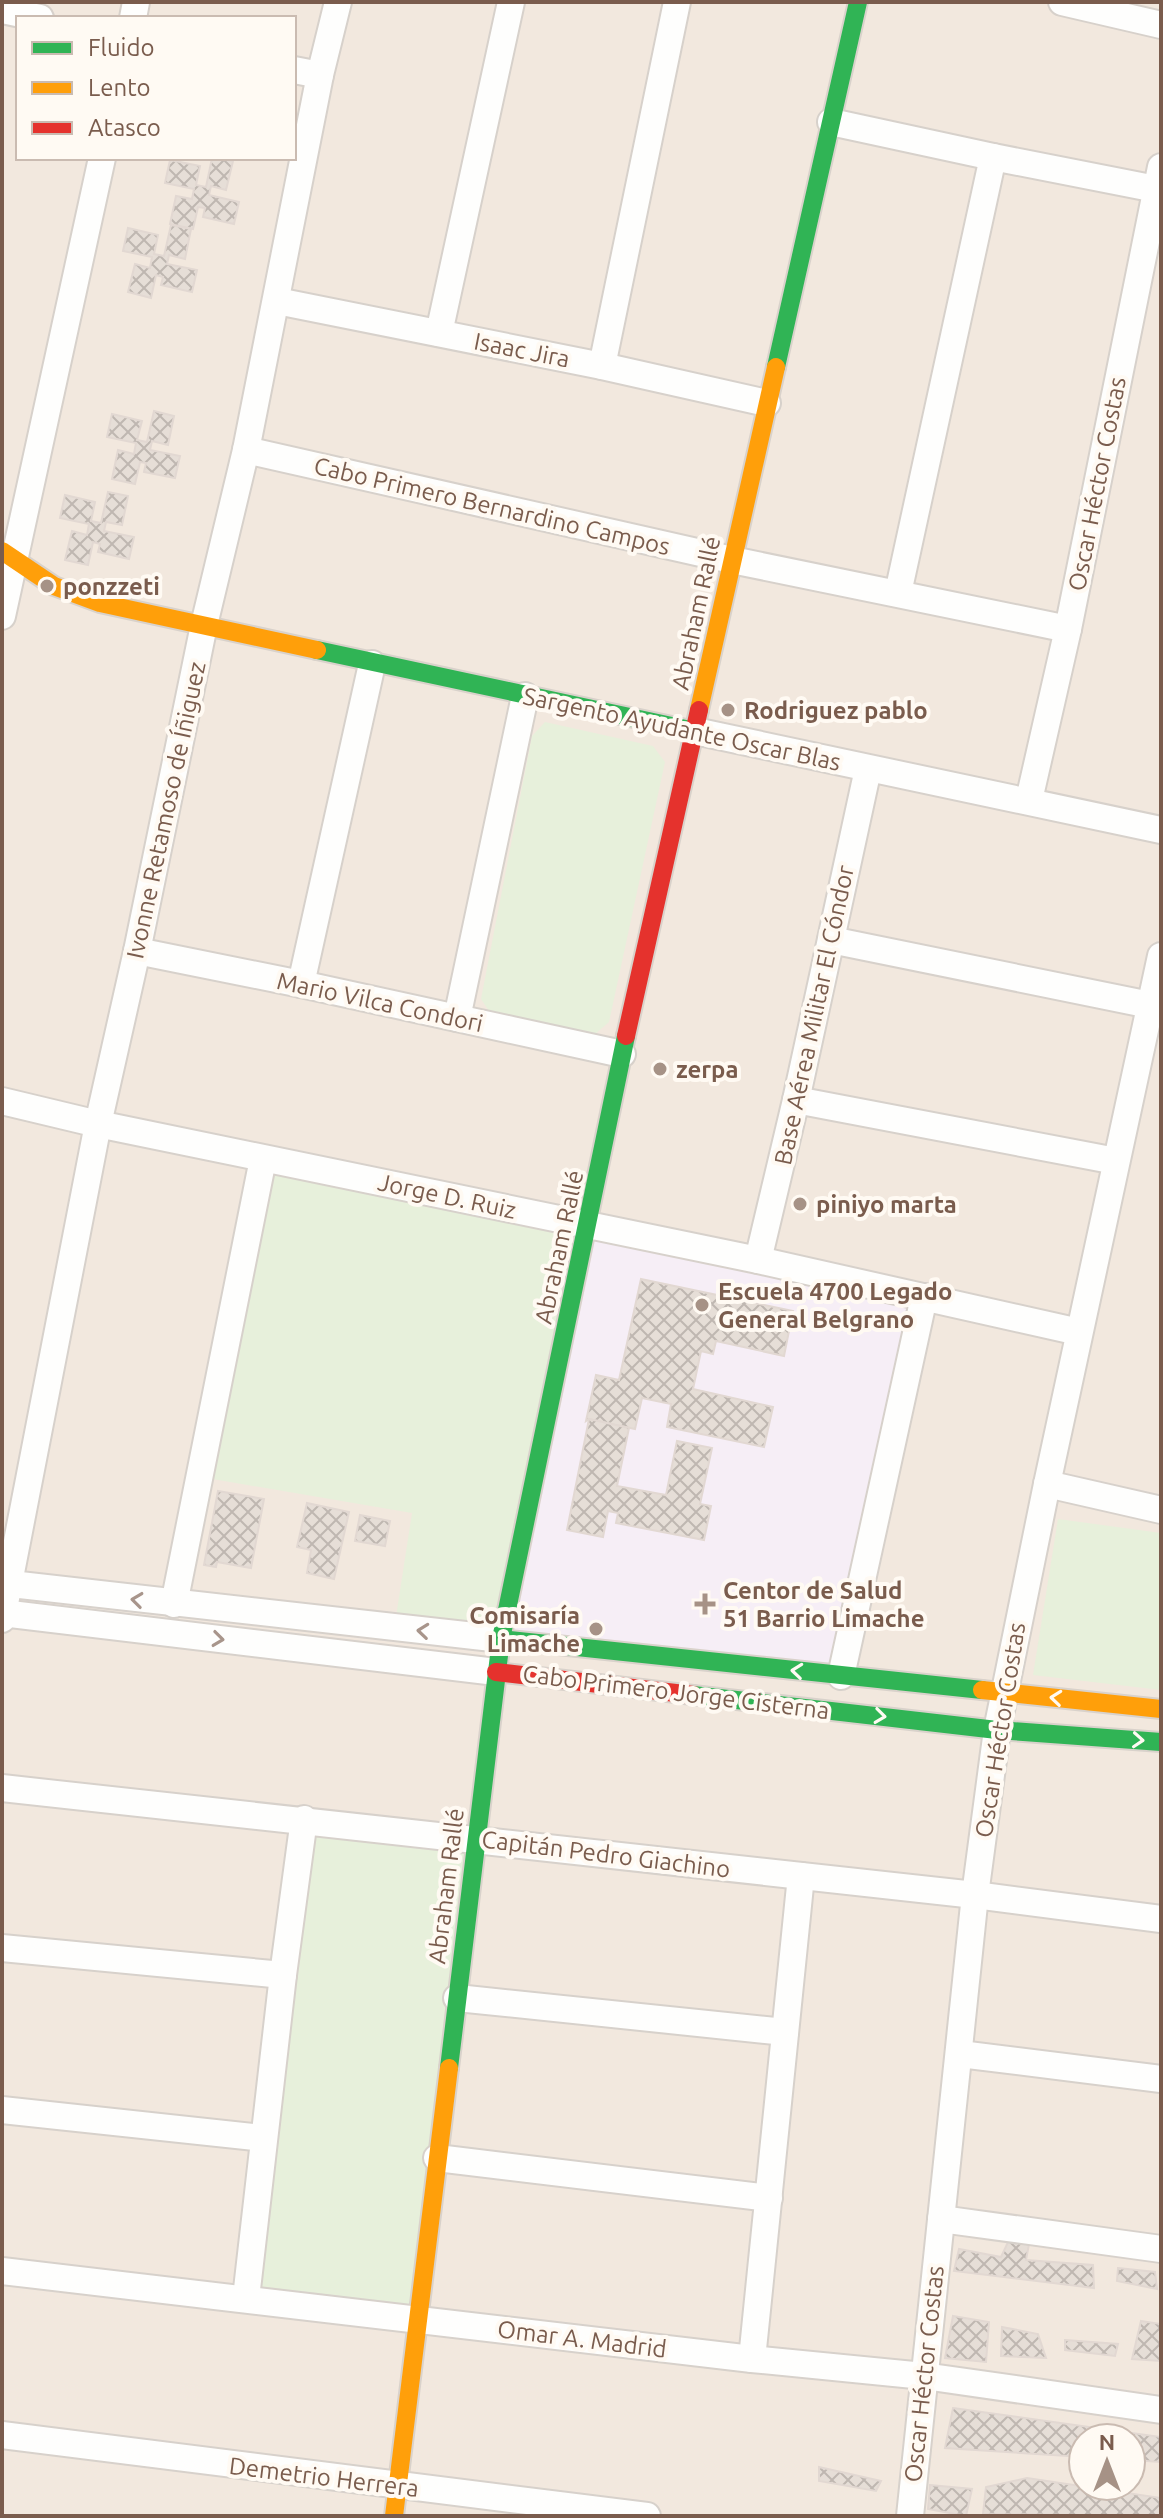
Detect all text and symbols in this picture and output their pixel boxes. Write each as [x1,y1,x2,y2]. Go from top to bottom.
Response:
legend [16,16,296,160]
text: Fluido [88,34,155,61]
text: Lento [88,74,151,101]
text: Atasco [88,114,161,141]
street label: Isaac Jira [472,327,572,373]
street label: Oscar Héctor Costas [1063,375,1131,593]
street label: Cabo Primero Bernardino Campos [311,452,673,560]
street label: Abraham Rallé [667,534,725,692]
place label: ponzzeti [63,573,160,600]
marker: ponzzeti [38,577,56,595]
street label: Ivonne Retamoso de Íñiguez [120,659,211,961]
street label: Sargento Ayudante Oscar Blas [521,682,843,776]
place label: Rodriguez pablo [744,697,928,724]
marker: Rodriguez pablo [719,701,737,719]
street label: Base Aérea Militar El Cóndor [769,863,859,1167]
street label: Mario Vilca Condori [274,967,486,1037]
place label: zerpa [676,1056,739,1083]
marker: zerpa [651,1060,669,1078]
street label: Jorge D. Ruiz [375,1168,519,1224]
street label: Abraham Rallé [530,1168,588,1326]
place label: piniyo marta [816,1191,957,1218]
marker: piniyo marta [791,1195,809,1213]
place label: Escuela 4700 Legado General Belgrano [718,1278,952,1333]
marker: Escuela 4700 Legado General Belgrano [693,1296,711,1314]
place label: Centor de Salud 51 Barrio Limache [723,1577,924,1632]
one-way arrow [130,1591,143,1608]
marker: Centor de Salud 51 Barrio Limache [694,1593,716,1615]
place label: Comisaría Limache [469,1602,580,1657]
marker: Comisaría Limache [587,1620,605,1638]
street label: Oscar Héctor Costas [970,1620,1030,1840]
one-way arrow [416,1622,429,1639]
one-way arrow [212,1630,225,1647]
street label: Cabo Primero Jorge Cisterna [521,1660,831,1724]
one-way arrow [790,1663,803,1680]
one-way arrow [1049,1689,1062,1706]
one-way arrow [873,1707,886,1724]
one-way arrow [1132,1731,1145,1748]
street label: Abraham Rallé [423,1807,469,1965]
street label: Capitán Pedro Giachino [480,1825,732,1883]
street label: Oscar Héctor Costas [899,2264,949,2484]
street label: Omar A. Madrid [496,2315,668,2363]
north arrow [1067,2422,1147,2502]
text: N [1099,2429,1115,2454]
street label: Demetrio Herrera [228,2452,420,2502]

